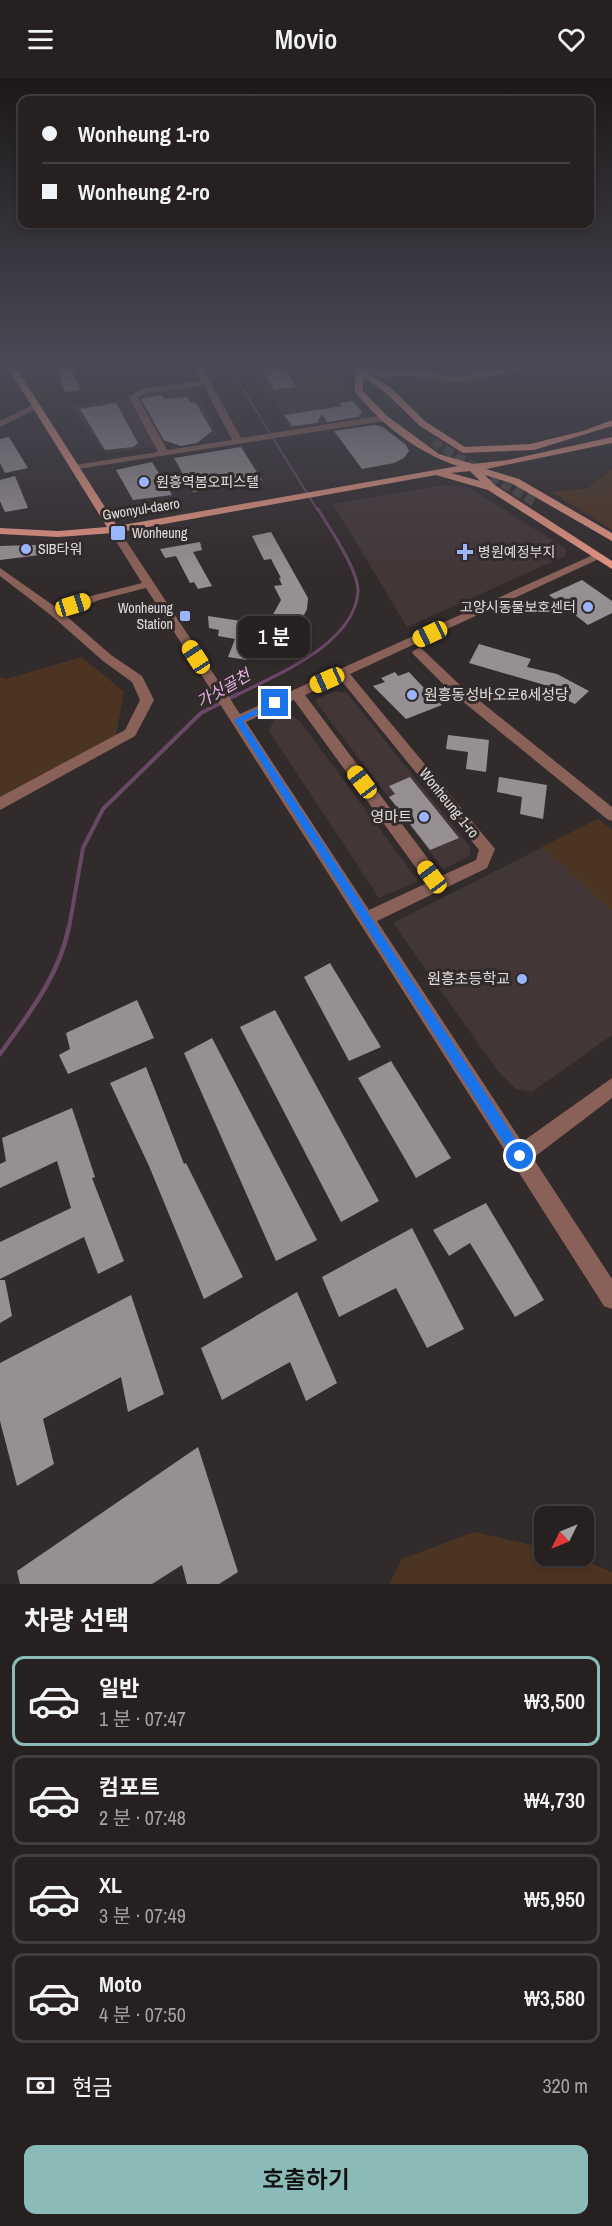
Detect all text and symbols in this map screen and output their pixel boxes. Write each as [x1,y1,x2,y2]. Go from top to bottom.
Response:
text: Movio [275,21,337,57]
icon: menu [24,23,57,56]
icon: heart [555,23,588,56]
text: Wonheung 1-ro [78,119,210,149]
text: Wonheung 2-ro [78,177,210,207]
place label: 원흥역봄오피스텔 [156,473,259,491]
marker: 원흥역봄오피스텔 [137,475,151,489]
street label: Gwonyul-daero [101,494,181,524]
marker: Wonheung [109,524,127,542]
place label: Wonheung [132,524,188,542]
place label: SIB타워 [38,540,82,558]
marker: SIB타워 [19,542,33,556]
marker: 병원예정부지 [456,543,474,561]
place label: 병원예정부지 [478,543,555,561]
car [53,591,93,619]
place label: 고양시동물보호센터 [460,598,576,616]
place label: Wonheung Station [118,599,174,633]
marker: 고양시동물보호센터 [581,600,595,614]
marker: Wonheung Station [178,609,192,623]
callout: 1 분 [239,616,311,658]
car [410,618,450,650]
text: 1 분 [258,623,290,650]
car [179,637,213,677]
water label: 가싯골천 [192,663,256,712]
car [307,664,347,696]
place label: 원흥동성바오로6세성당 [424,684,569,705]
marker: 원흥동성바오로6세성당 [405,688,419,702]
route end [261,689,288,716]
car [344,762,380,802]
street label: Wonheung 1-ro [415,763,484,842]
place label: 영마트 [371,806,412,827]
marker: 영마트 [417,810,431,824]
car [414,857,450,897]
place label: 원흥초등학교 [427,968,510,989]
marker: 원흥초등학교 [515,972,529,986]
route start [506,1142,533,1169]
north arrow [534,1506,594,1566]
map controls [534,1506,594,1566]
text: 차량 선택 [24,1602,130,1638]
text: 일반 [99,1673,139,1703]
icon: car [27,1674,81,1728]
text: ₩3,500 [524,1686,585,1716]
text: 1 분 · 07:47 [99,1705,186,1732]
text: 컴포트 [99,1772,160,1802]
icon: car [27,1773,81,1827]
text: ₩4,730 [524,1785,585,1815]
text: 2 분 · 07:48 [99,1804,186,1831]
text: XL [99,1870,122,1900]
icon: car [27,1872,81,1926]
text: ₩5,950 [524,1884,585,1914]
text: 3 분 · 07:49 [99,1902,186,1929]
text: Moto [99,1969,142,1999]
icon: car [27,1971,81,2025]
text: ₩3,580 [524,1983,585,2013]
text: 4 분 · 07:50 [99,2001,186,2028]
icon: cash [24,2069,57,2102]
text: 현금 [72,2072,112,2102]
text: 320 m [542,2072,588,2099]
button: 호출하기 [24,2145,588,2214]

